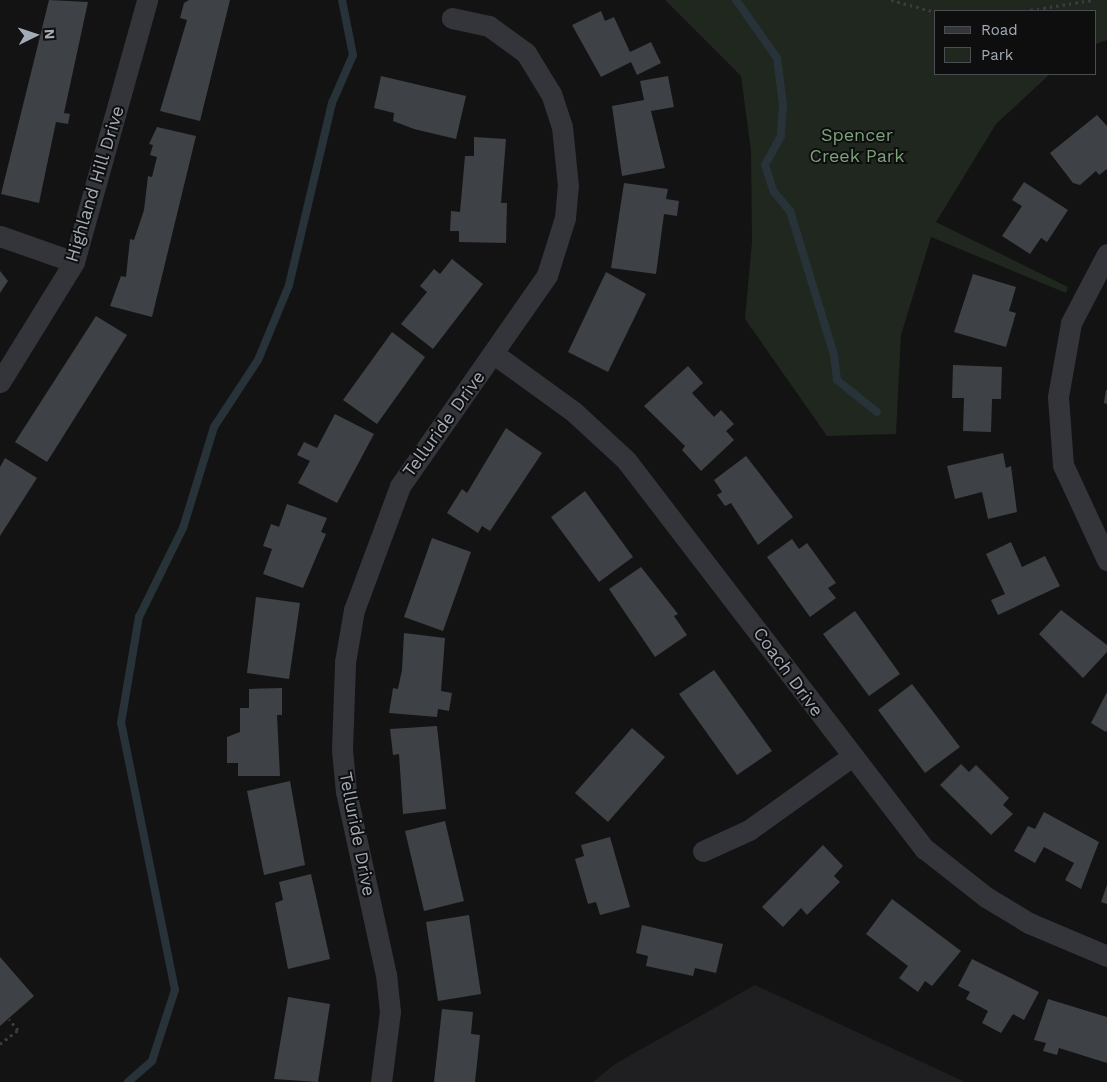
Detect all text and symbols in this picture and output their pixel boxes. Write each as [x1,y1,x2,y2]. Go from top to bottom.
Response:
north arrow [10,10,60,60]
legend [934,10,1097,75]
text: Road [981,21,1018,39]
text: N [42,28,58,40]
text: Park [981,46,1013,64]
street label: Highland Hill Drive [61,103,129,265]
park label: Spencer Creek Park [809,125,905,168]
street label: Telluride Drive [398,367,490,481]
street label: Coach Drive [748,623,828,721]
street label: Telluride Drive [334,770,380,898]

